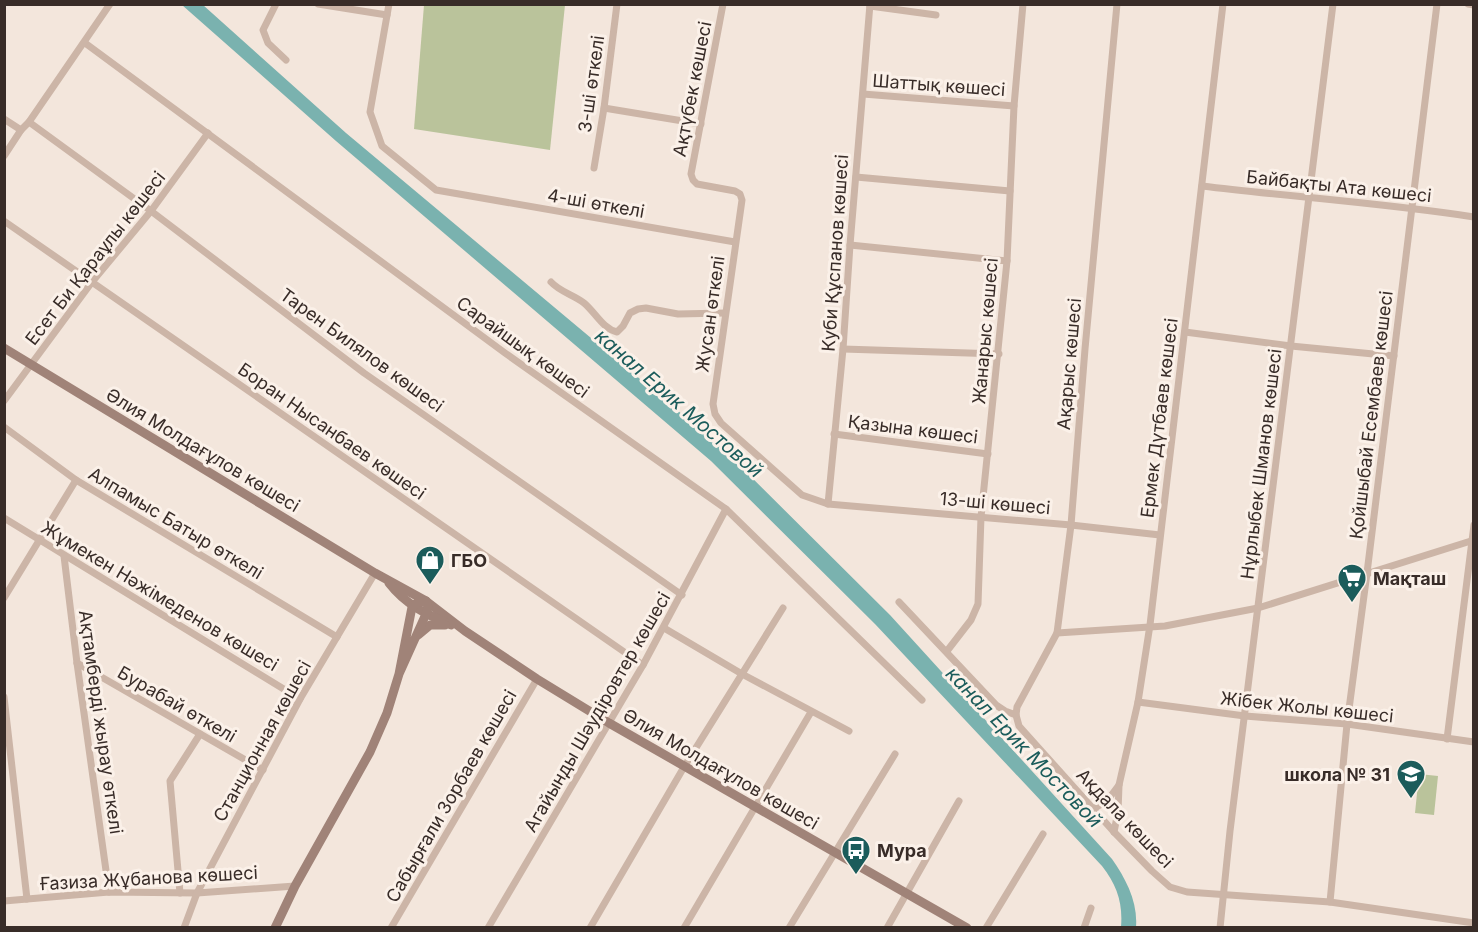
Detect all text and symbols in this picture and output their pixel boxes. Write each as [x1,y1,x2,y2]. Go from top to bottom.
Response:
street label: Ақтүбек көшесi [669,20,715,158]
street label: 3-шi өткелi [574,34,608,134]
street label: Шаттық көшесі [872,70,1006,100]
street label: Куби Құспанов көшесi [818,154,852,352]
street label: Байбақты Ата көшесі [1245,166,1433,206]
street label: Есет Би Қараұлы көшесі [21,167,169,349]
street label: 4-шi өткелi [546,184,646,222]
street label: Жусан өткелі [691,254,729,374]
street label: Жанарыс көшесі [968,257,1002,405]
street label: Тарен Билялов көшесі [276,284,448,416]
street label: Қойшыбай Есембаев көшесі [1345,290,1397,540]
street label: Сарайшық көшесі [453,292,593,402]
street label: Ақарыс көшесi [1053,297,1085,431]
street label: Ермек Дүтбаев көшесi [1136,317,1182,519]
water label: канал Ерик Мостовой [590,324,768,483]
street label: Нұрлыбек Шманов көшесі [1236,348,1286,580]
street label: Боран Нысанбаев көшесі [234,358,430,504]
street label: Әлия Молдағұлов көшесі [102,384,304,516]
street label: Қазына көшесі [847,411,979,447]
street label: Алпамыс Батыр өткелі [85,463,267,583]
street label: 13-ші көшесi [939,488,1051,518]
street label: Жұмекен Нәжімеденов көшесі [38,517,282,675]
shop icon: ГБО [414,544,446,586]
place label: ГБО [451,550,487,571]
supermarket icon: Мақташ [1336,562,1368,604]
place label: Мақташ [1373,568,1446,589]
street label: Агайынды Шәудіровтер көшесi [520,588,674,836]
street label: Ақтамберді жырау өткелі [75,609,127,835]
street label: Станционная көшесі [209,657,315,825]
water label: канал Ерик Мостовой [941,661,1107,833]
street label: Бурабай өткелі [114,662,240,746]
street label: Сабырғали Зорбаев көшесі [381,686,521,906]
street label: Жібек Жолы көшесі [1219,687,1395,727]
street label: Әлия Молдағұлов көшесі [620,704,822,834]
school or university icon: школа № 31 [1395,758,1427,800]
street label: Ақдала көшесі [1072,764,1178,872]
place label: школа № 31 [1284,764,1390,785]
bus stop icon: Мура [840,834,872,876]
place label: Мура [877,840,927,861]
street label: Ғазиза Жұбанова көшесі [39,862,258,894]

